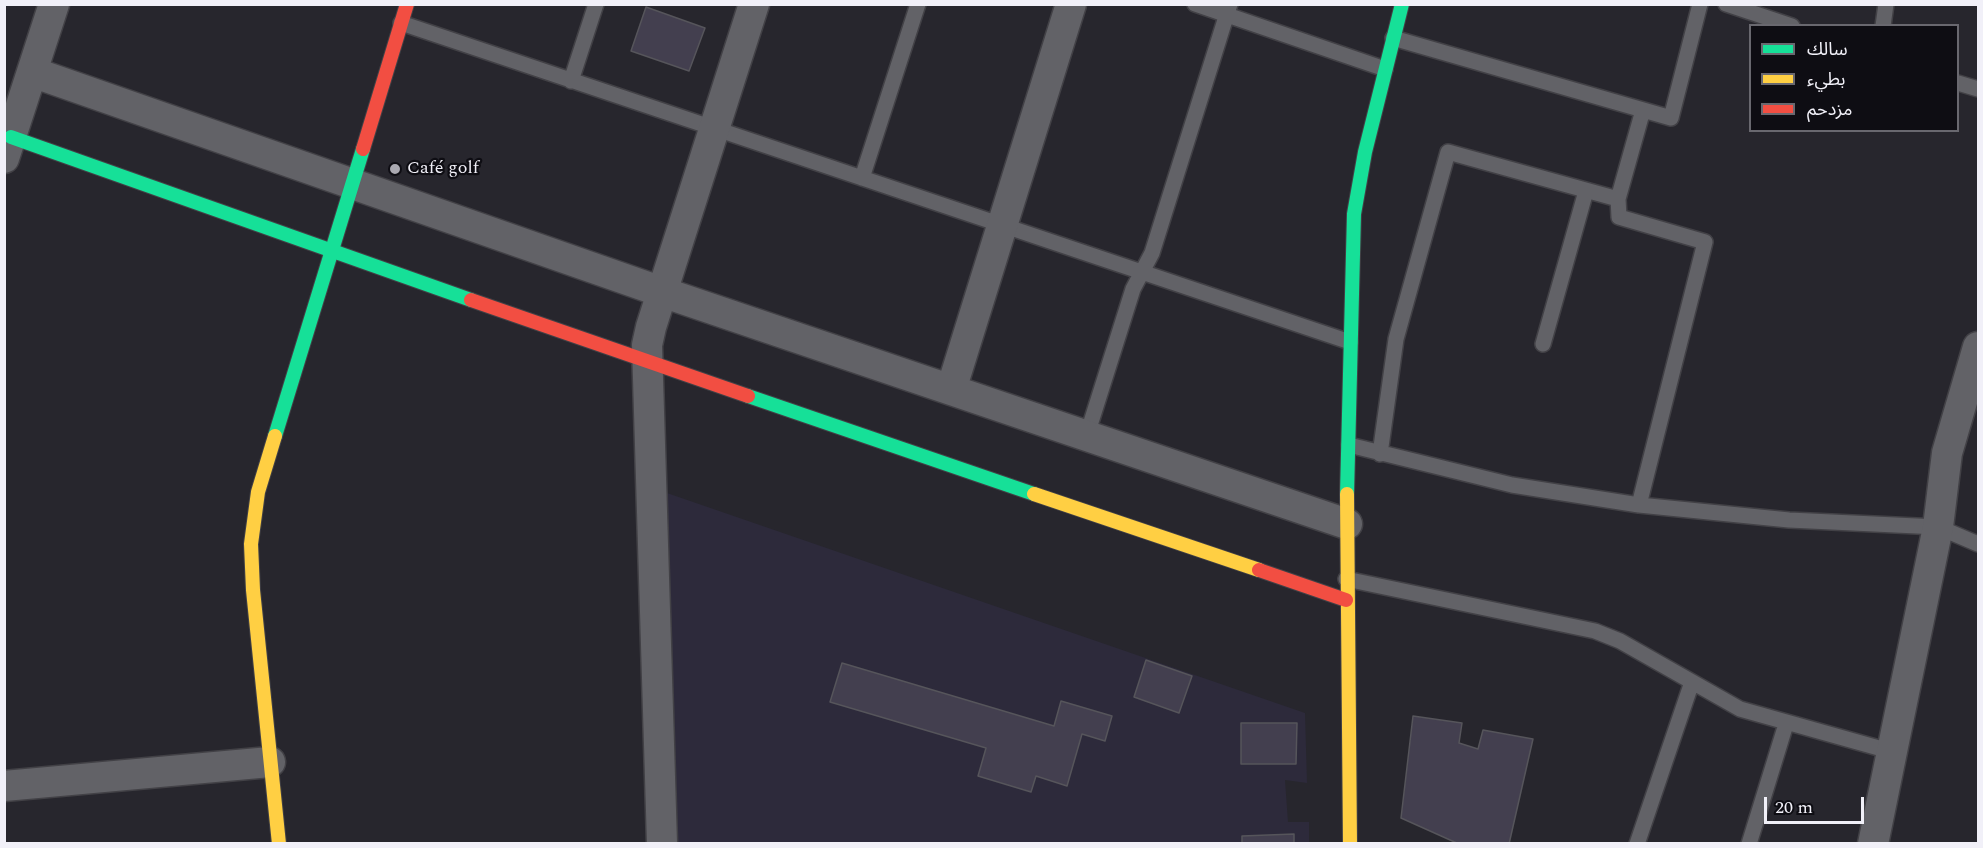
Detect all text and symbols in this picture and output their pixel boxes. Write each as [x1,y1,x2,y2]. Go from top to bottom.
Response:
legend [1749,24,1959,132]
text: سالك [1807,36,1848,63]
text: بطيء [1807,66,1845,93]
text: مزدحم [1807,96,1852,123]
place label: Café golf [407,158,479,180]
marker: Café golf [388,162,402,176]
scale bar [1767,785,1868,823]
text: 20 m [1775,794,1813,821]

